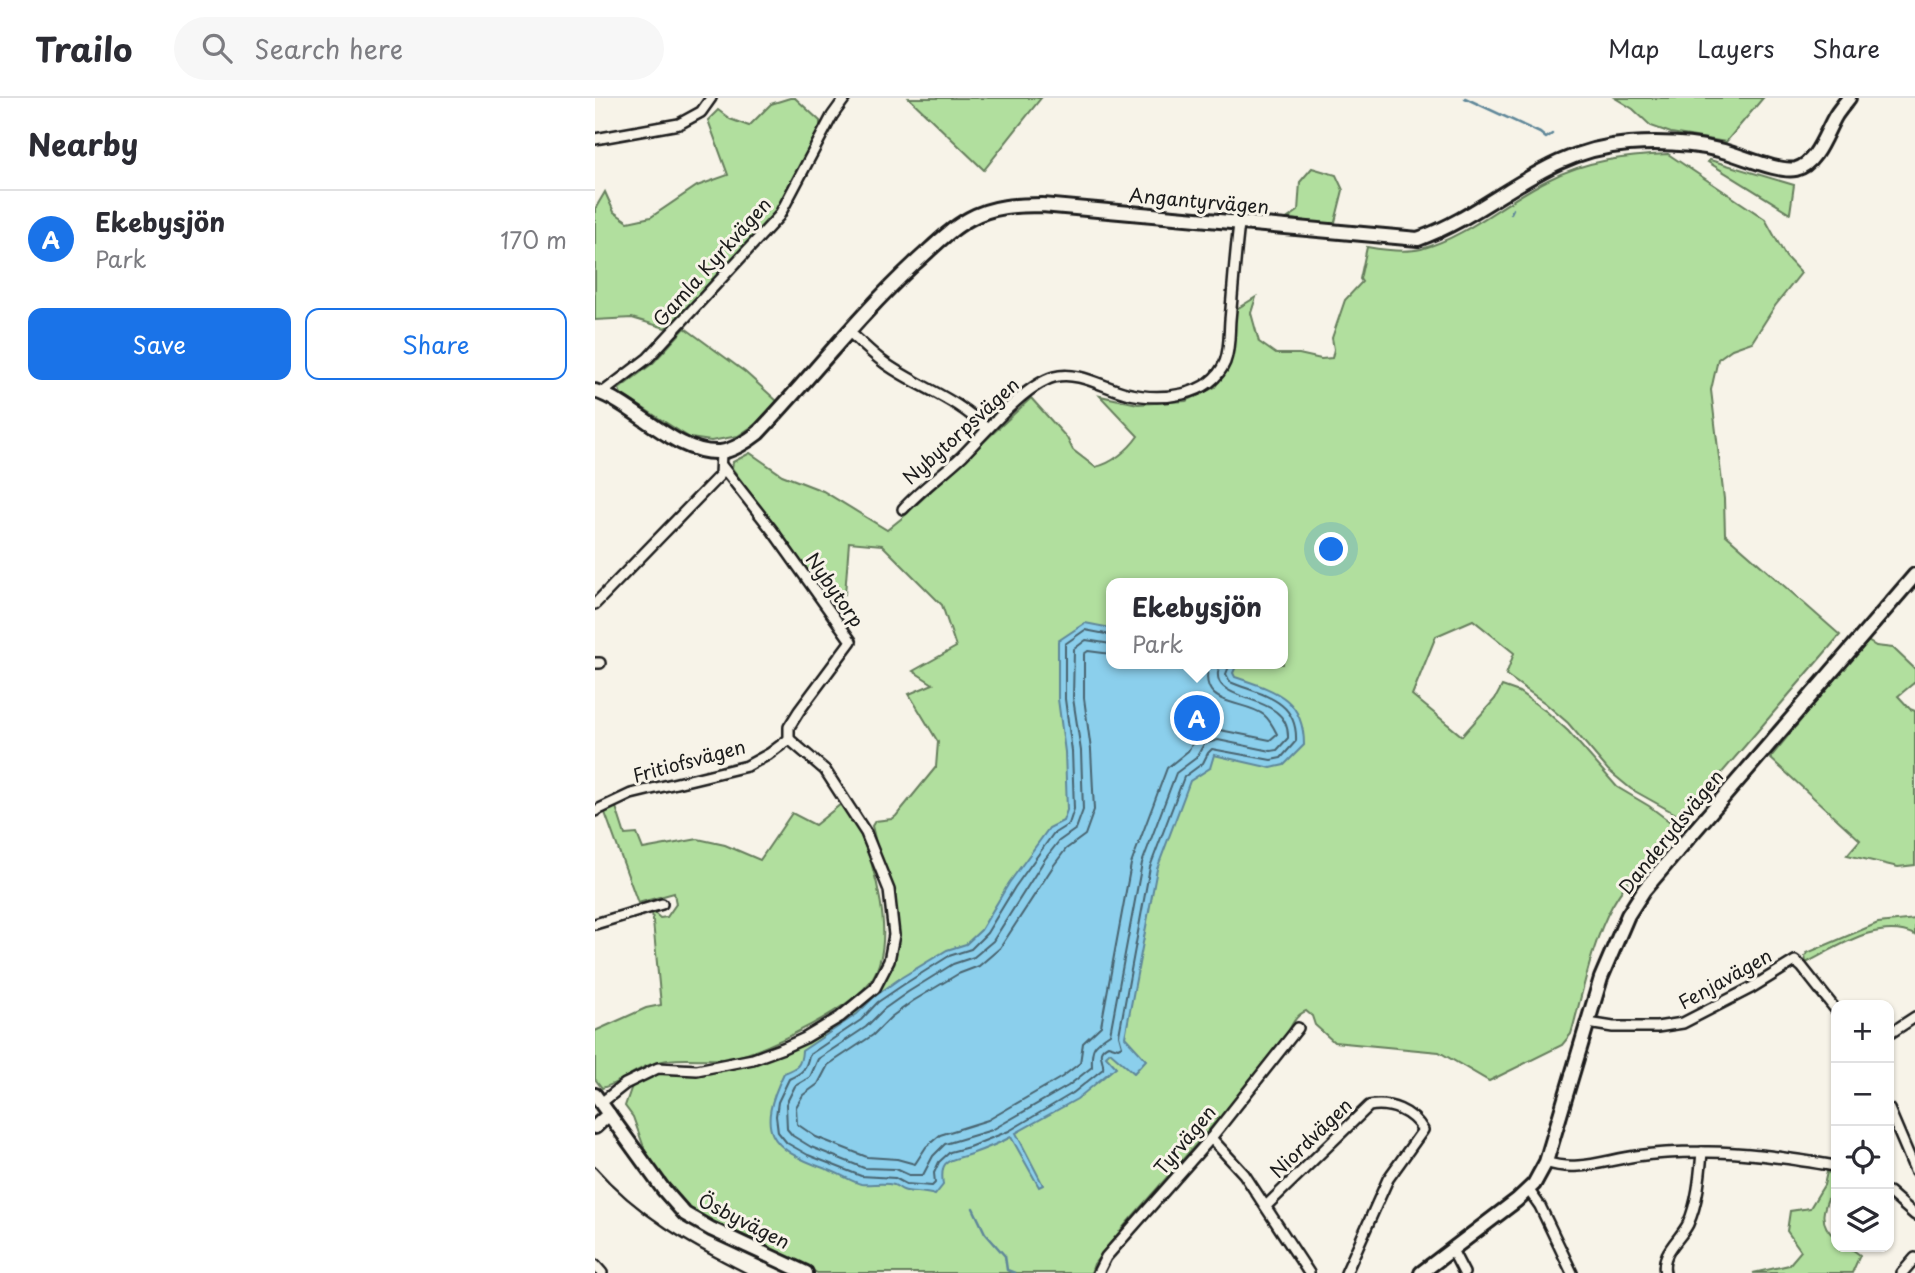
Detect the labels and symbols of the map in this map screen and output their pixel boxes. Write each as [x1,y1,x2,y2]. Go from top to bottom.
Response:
street label: Angantyrvägen [1128,180,1270,220]
street label: Gamla Kyrkvägen [646,191,777,332]
street label: Nybytorpsvägen [896,370,1025,490]
your location [1314,532,1348,566]
street label: Nybytorp [800,546,872,632]
pin: A [1174,692,1220,744]
street label: Fritiofsvägen [629,732,748,789]
street label: Danderydsvägen [1611,763,1729,900]
street label: Fenjavägen [1672,941,1777,1015]
street label: Niordvägen [1263,1091,1358,1184]
street label: Tyrvägen [1147,1098,1222,1180]
street label: Ösbyvägen [694,1185,795,1255]

